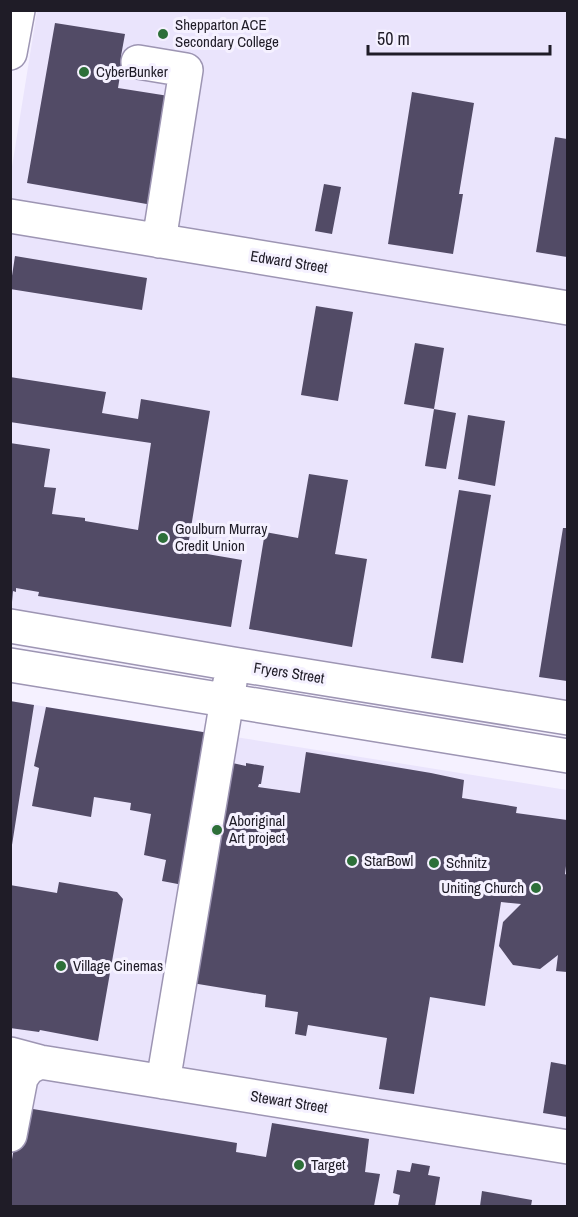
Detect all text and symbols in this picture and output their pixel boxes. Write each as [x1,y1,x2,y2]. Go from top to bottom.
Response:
place label: Shepparton ACE Secondary College [175,14,279,52]
scale bar [368,18,550,56]
text: 50 m [377,26,410,51]
marker: Shepparton ACE Secondary College [156,27,170,41]
place label: CyberBunker [96,61,168,82]
marker: CyberBunker [77,65,91,79]
street label: Edward Street [249,245,330,278]
place label: Goulburn Murray Credit Union [175,518,268,556]
marker: Goulburn Murray Credit Union [156,531,170,545]
street label: Fryers Street [252,657,326,689]
place label: Aboriginal Art project [228,810,286,848]
marker: Aboriginal Art project [210,823,224,837]
place label: StarBowl [364,850,413,871]
place label: Schnitz [446,852,487,873]
marker: StarBowl [345,854,359,868]
marker: Schnitz [427,856,441,870]
place label: Uniting Church [441,877,524,898]
marker: Uniting Church [529,881,543,895]
place label: Village Cinemas [73,955,163,976]
marker: Village Cinemas [54,959,68,973]
street label: Stewart Street [249,1085,330,1118]
place label: Target [311,1154,346,1175]
marker: Target [292,1158,306,1172]

